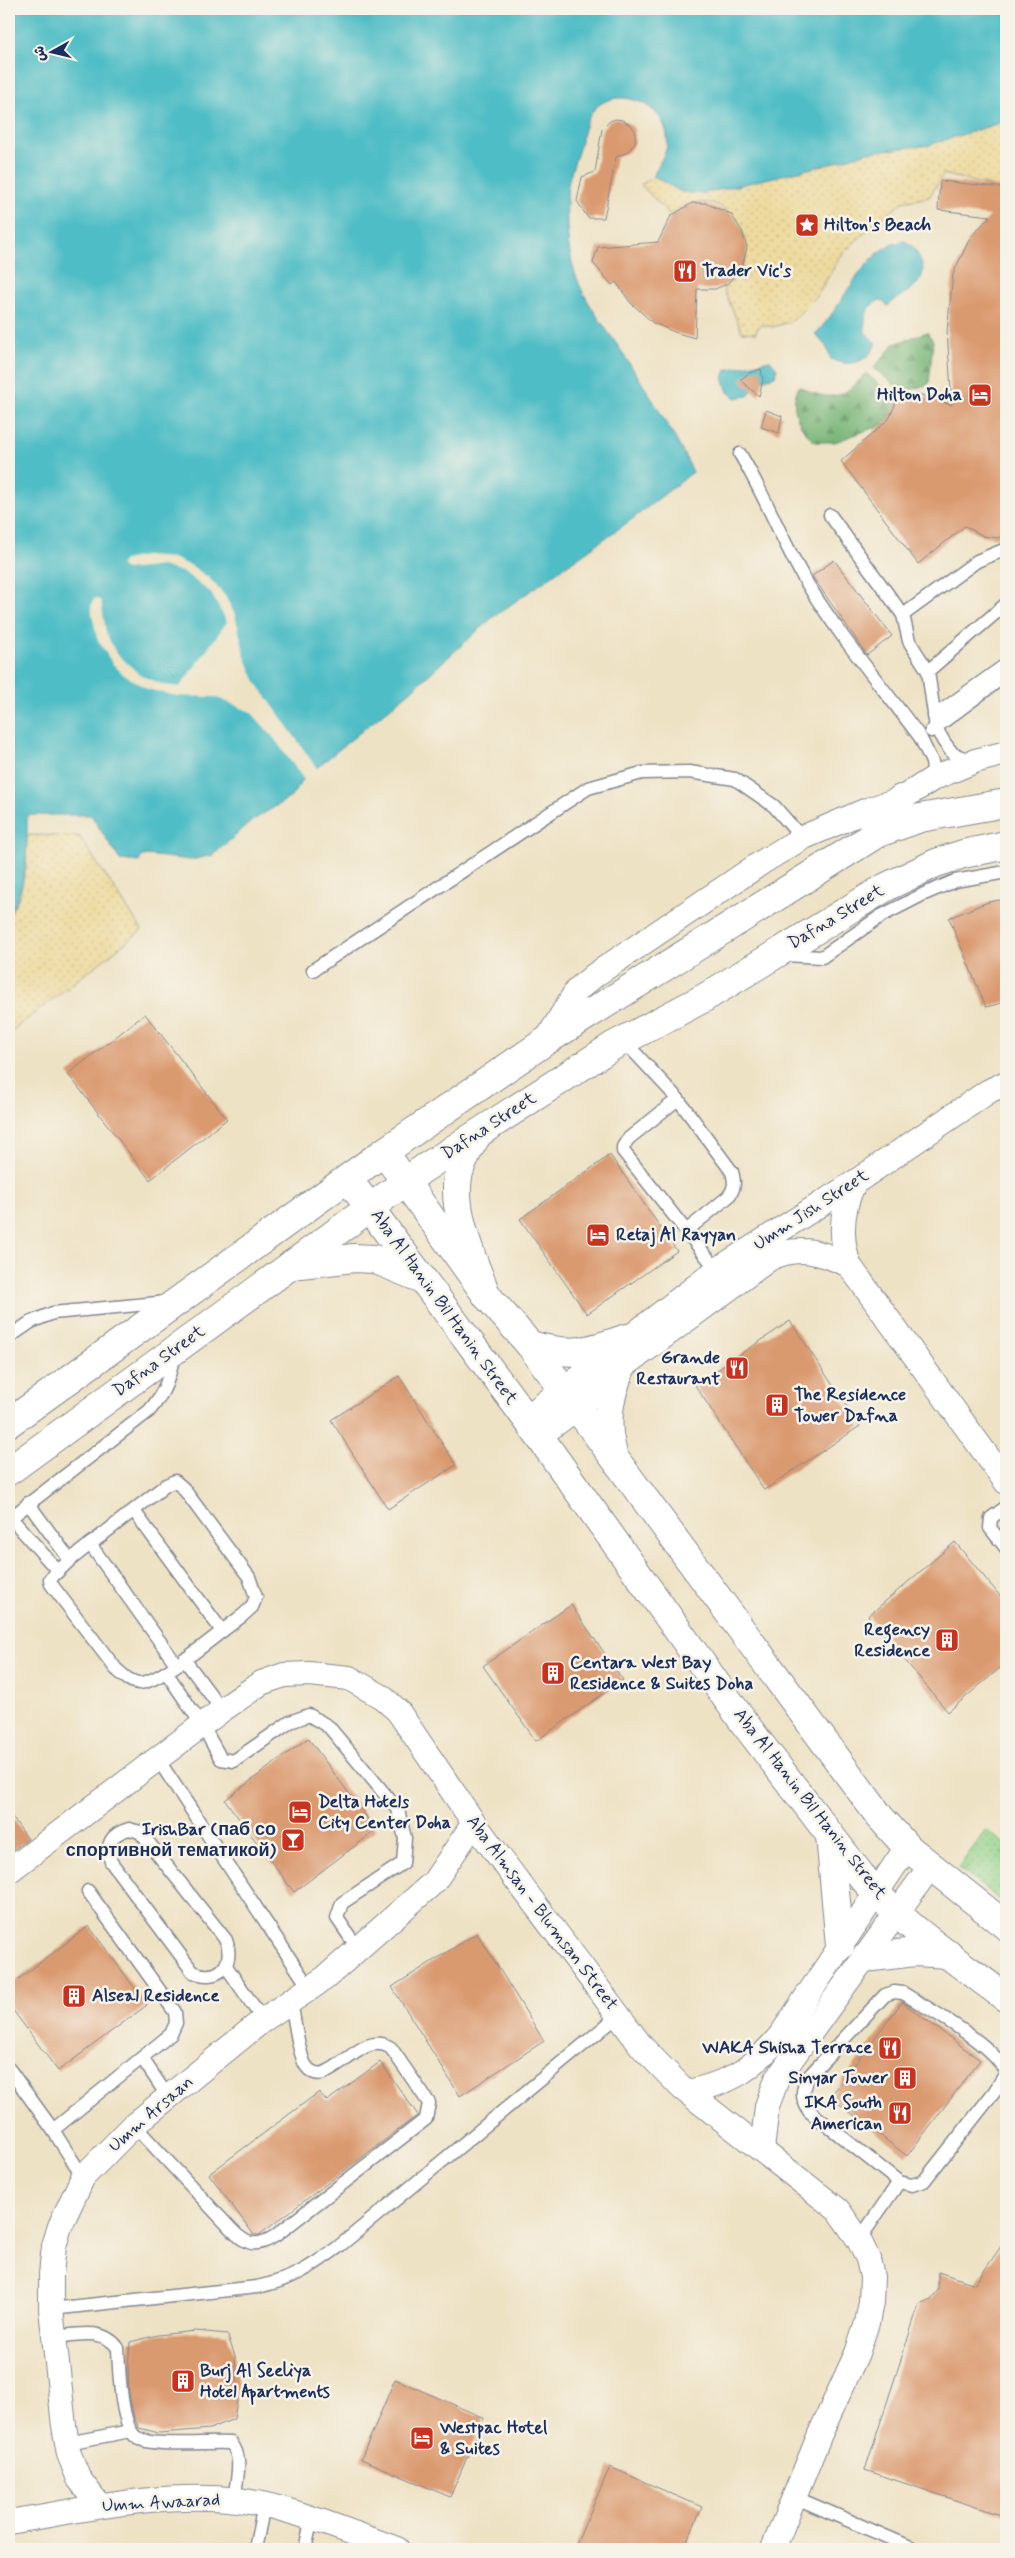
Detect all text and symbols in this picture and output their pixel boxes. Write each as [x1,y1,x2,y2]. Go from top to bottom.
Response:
north arrow [28,28,78,78]
text: ش [30,45,50,63]
place icon: Hilton's Beach [794,212,820,238]
place label: Hilton's Beach [824,213,932,237]
restaurant icon: Trader Vic's [672,258,698,284]
place label: Trader Vic's [702,259,791,283]
hotel icon: Hilton Doha [967,382,993,408]
place label: Hilton Doha [877,383,962,407]
street label: Dafna Street [783,879,889,955]
street label: Dafna Street [437,1086,541,1166]
street label: Umm Jish Street [749,1163,874,1256]
street label: Aba Al Hanin Bil Hanin Street [365,1204,523,1410]
hotel icon: Retaj Al Rayyan [585,1222,611,1248]
place label: Retaj Al Rayyan [616,1223,736,1247]
street label: Dafna Street [108,1319,210,1403]
place label: Grande Restaurant [636,1346,720,1391]
restaurant icon: Grande Restaurant [724,1355,750,1381]
place label: The Residence Tower Dafna [794,1383,906,1428]
building icon: The Residence Tower Dafna [764,1392,790,1418]
place label: Regency Residence [854,1618,930,1663]
building icon: Regency Residence [934,1627,960,1653]
place label: Centara West Bay Residence & Suites Doha [570,1651,753,1696]
building icon: Centara West Bay Residence & Suites Doha [540,1660,566,1686]
street label: Aba Al Hanin Bil Hanin Street [728,1703,893,1905]
place label: Delta Hotels City Center Doha [318,1790,451,1835]
hotel icon: Delta Hotels City Center Doha [287,1799,313,1825]
street label: Aba Almsan - Blumsan Street [461,1810,623,2016]
place label: IrishBar (паб со спортивной тематикой) [66,1818,277,1863]
bar icon: IrishBar (паб со спортивной тематикой) [280,1827,306,1853]
building icon: Alseal Residence [61,1983,87,2009]
place label: Alseal Residence [92,1984,219,2008]
restaurant icon: WAKA Shisha Terrace [877,2035,903,2061]
place label: WAKA Shisha Terrace [701,2036,872,2060]
building icon: Sinyar Tower [892,2065,918,2091]
place label: Sinyar Tower [789,2066,888,2090]
street label: Umm Arsaan [103,2070,199,2158]
place label: IKA South American [804,2091,882,2136]
restaurant icon: IKA South American [887,2100,913,2126]
place label: Burj Al Seeliya Hotel Apartments [200,2359,330,2405]
building icon: Burj Al Seeliya Hotel Apartments [170,2368,196,2394]
place label: Westpac Hotel & Suites [439,2416,548,2461]
hotel icon: Westpac Hotel & Suites [409,2425,435,2451]
street label: Umm Awaarad [101,2488,221,2518]

